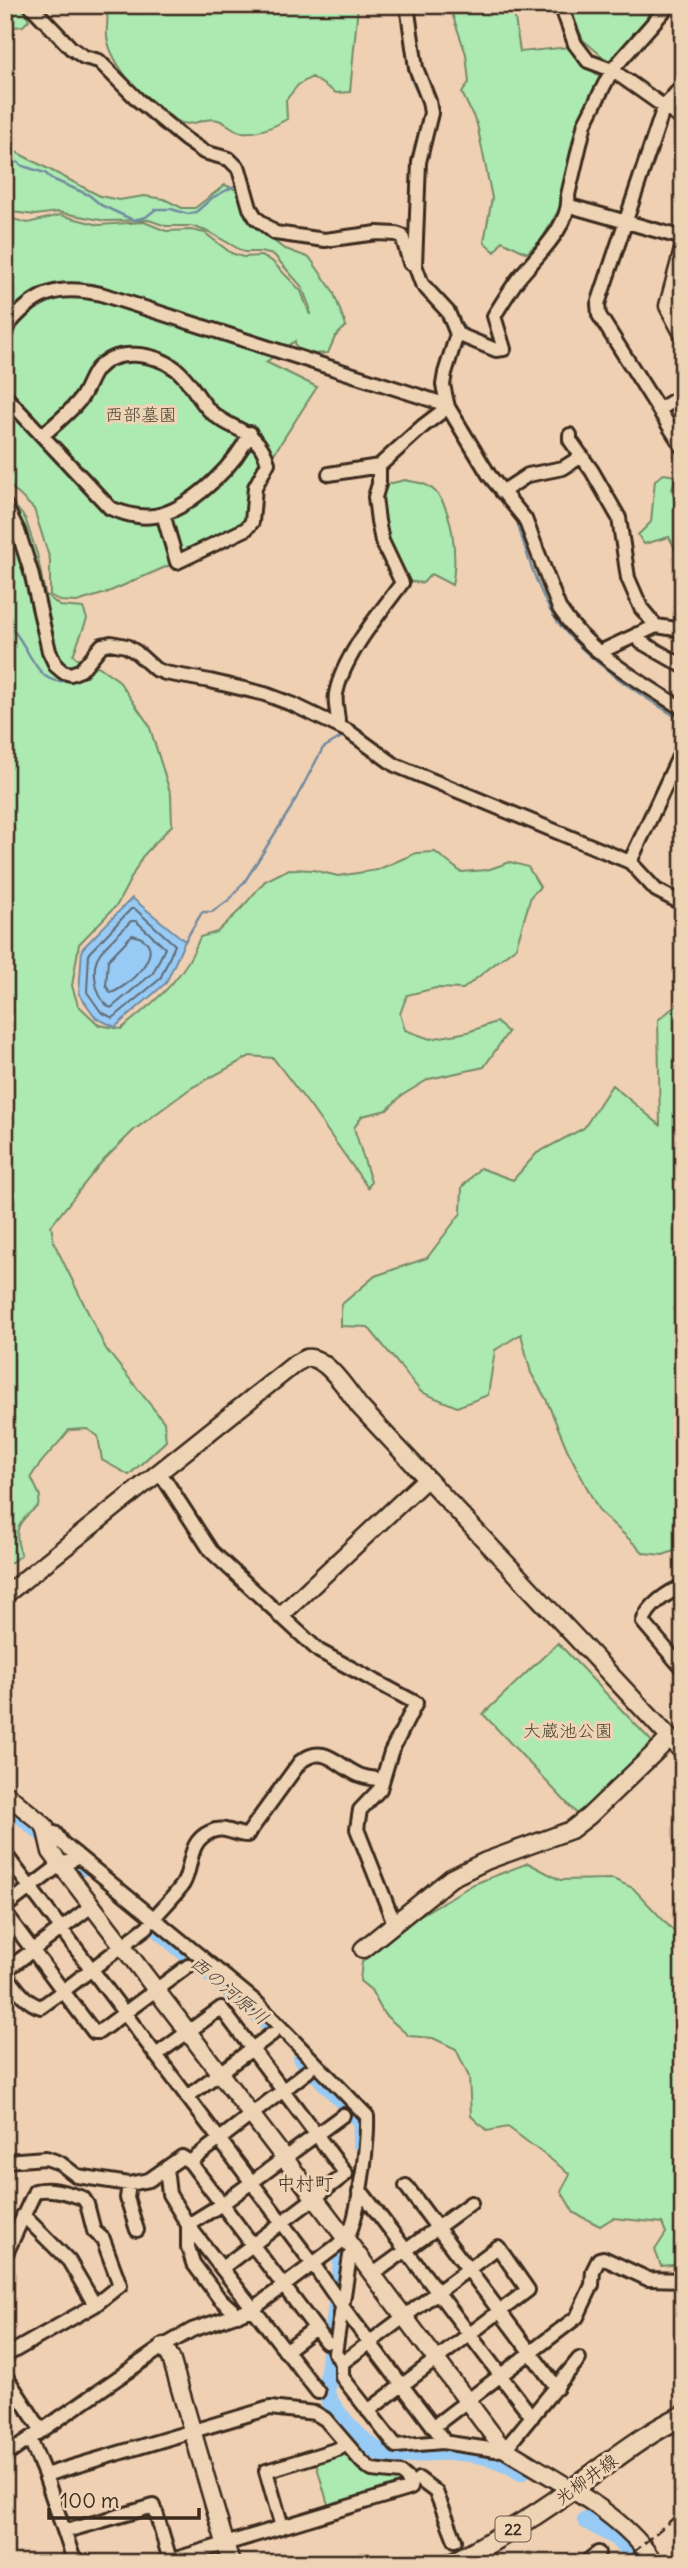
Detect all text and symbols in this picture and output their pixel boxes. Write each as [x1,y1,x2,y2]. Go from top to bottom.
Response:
park label: 西部墓園 [105,403,177,426]
park label: 大蔵池公園 [523,1719,613,1742]
water label: 西の河原川 [186,1950,274,2030]
district label: 中村町 [276,2171,334,2195]
street label: 光柳井線 [550,2449,622,2509]
scale bar [49,2477,200,2521]
text: 100 m [60,2487,119,2514]
road number: 22 [496,2516,530,2542]

